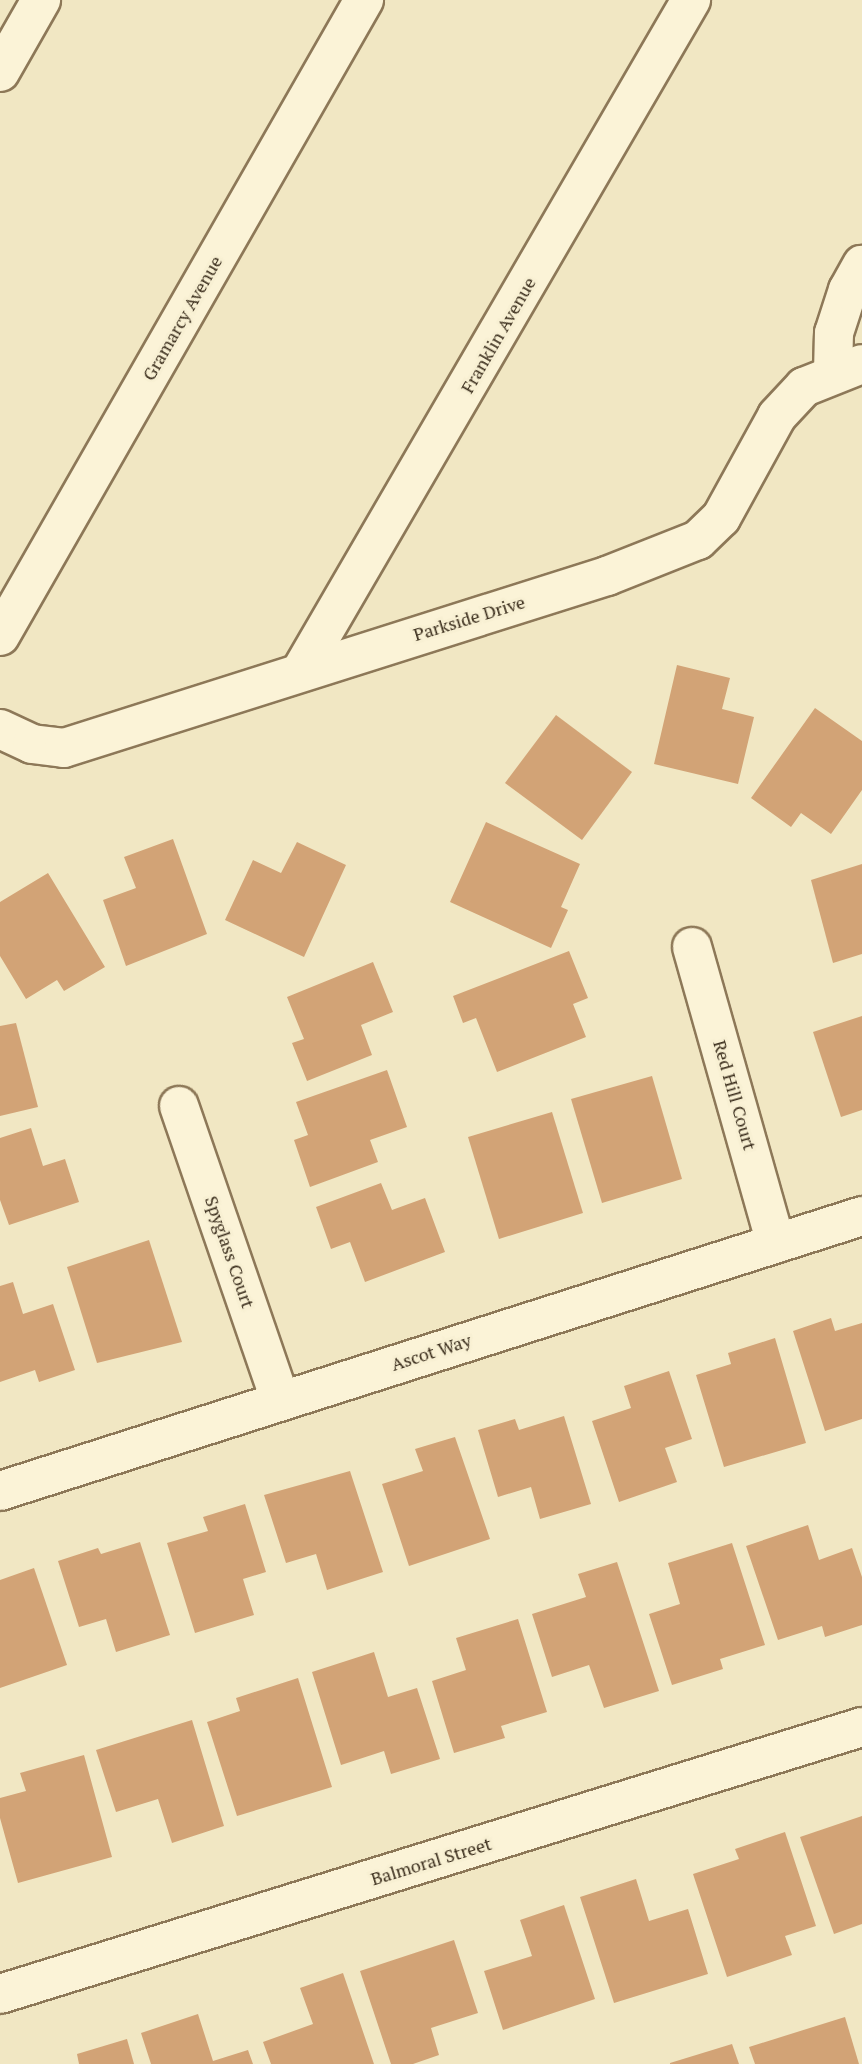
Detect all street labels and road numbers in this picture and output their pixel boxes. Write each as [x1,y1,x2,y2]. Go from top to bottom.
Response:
street label: Gramarcy Avenue [137,252,227,384]
street label: Franklin Avenue [456,273,540,397]
street label: Parkside Drive [411,591,527,645]
street label: Red Hill Court [709,1038,761,1152]
street label: Spyglass Court [201,1193,259,1311]
street label: Ascot Way [388,1329,474,1375]
street label: Balmoral Street [368,1832,494,1890]

